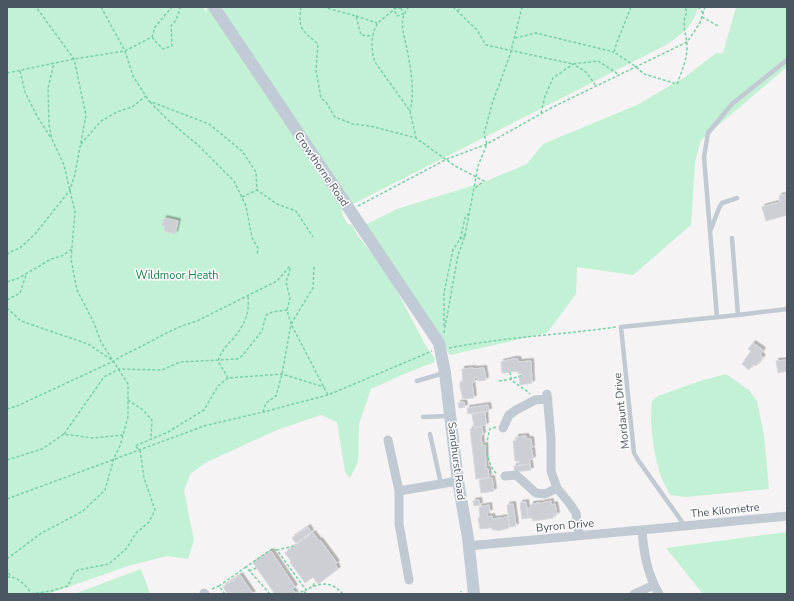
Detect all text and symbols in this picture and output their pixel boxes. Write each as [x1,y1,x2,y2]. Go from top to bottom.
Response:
street label: Crowthorne Road [291,129,352,210]
park label: Wildmoor Heath [136,268,218,283]
street label: Mordaunt Drive [610,372,633,450]
street label: Sandhurst Road [444,421,469,501]
street label: The Kilometre [690,499,760,522]
street label: Byron Drive [535,515,595,536]

